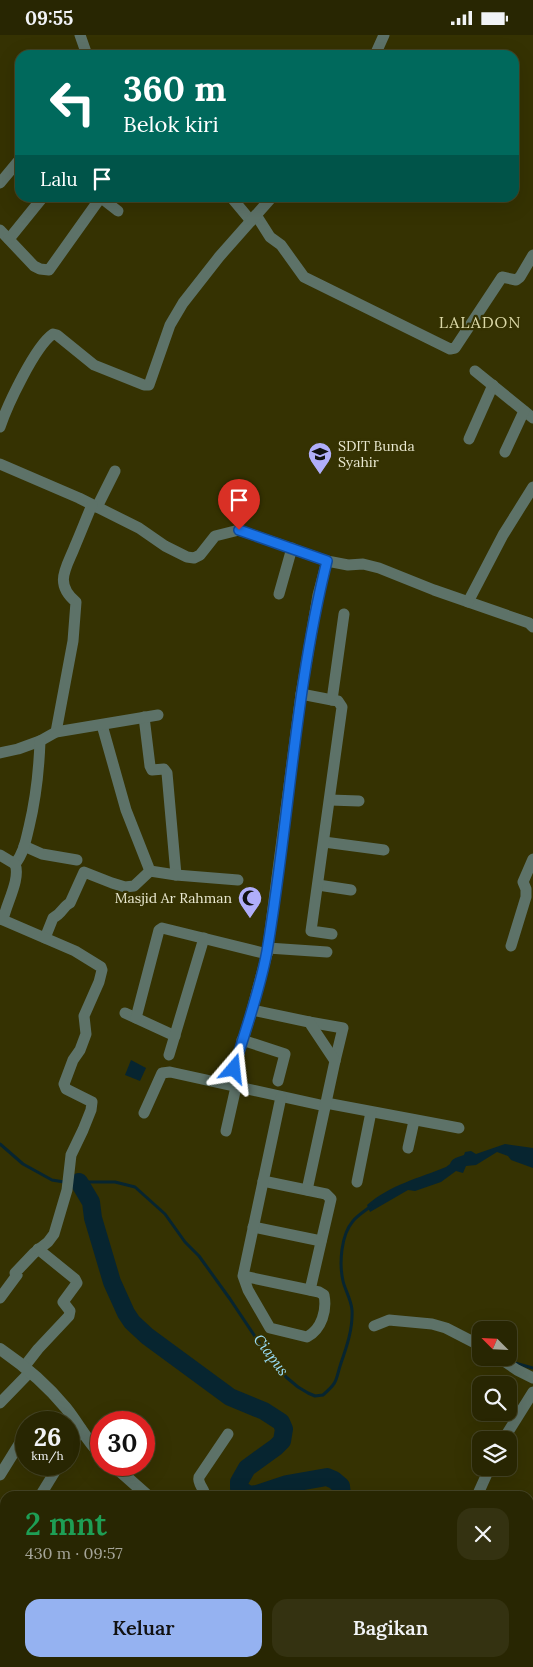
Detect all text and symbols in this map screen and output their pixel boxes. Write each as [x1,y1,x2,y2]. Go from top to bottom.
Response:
text: 09:55 [25,6,73,30]
text: 360 m [123,66,226,111]
icon: left [40,70,105,135]
text: Belok kiri [123,110,219,138]
icon: arrive [88,165,116,193]
text: Lalu [40,167,78,191]
district label: LALADON [439,312,521,332]
place label: SDIT Bunda Syahir [338,437,415,471]
school or university icon: SDIT Bunda Syahir [307,441,333,475]
pin [218,479,260,530]
icon: arrive [225,486,253,514]
mosque icon: Masjid Ar Rahman [237,885,263,919]
place label: Masjid Ar Rahman [115,889,232,907]
position arrow [207,1042,259,1094]
north arrow [472,1321,518,1366]
map controls [472,1321,517,1476]
water label: Ciapus [250,1330,293,1379]
button: search [472,1376,517,1421]
speed limit sign: 30 [90,1411,155,1476]
text: 26 [34,1421,61,1453]
button: layers [472,1431,517,1476]
text: km/h [31,1448,64,1463]
text: 2 mnt [25,1505,107,1543]
button: close [457,1508,509,1560]
text: 430 m · 09:57 [25,1543,123,1563]
button: Keluar [25,1599,262,1657]
button: Bagikan [272,1599,509,1657]

